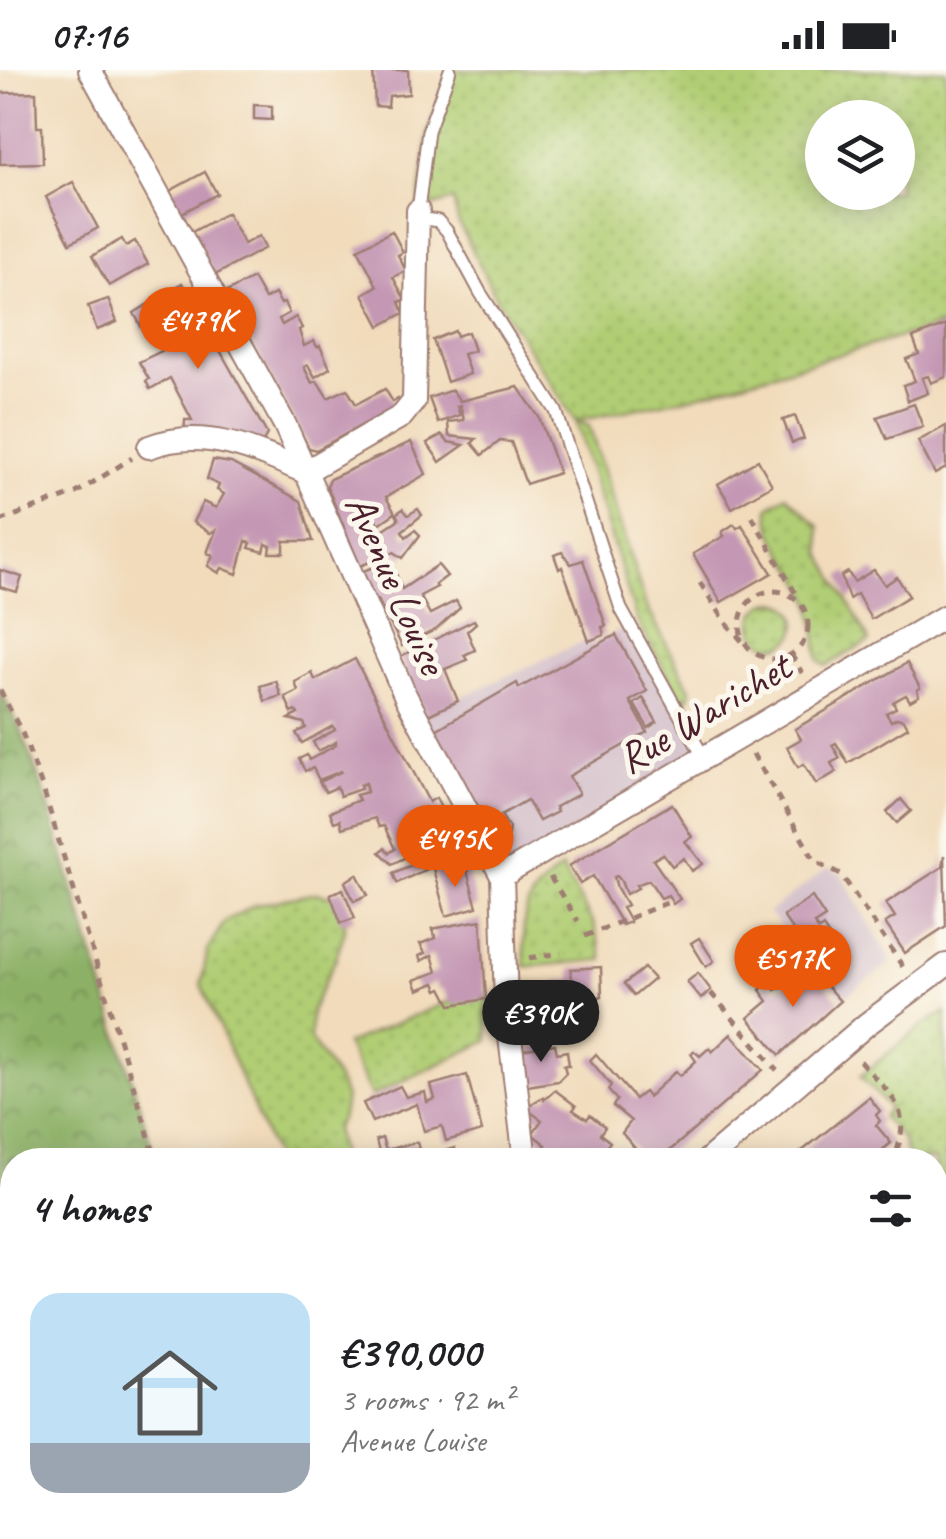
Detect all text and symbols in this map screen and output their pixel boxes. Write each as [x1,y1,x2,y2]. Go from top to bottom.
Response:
text: 07:16 [50,12,127,59]
map controls [805,100,915,210]
button: layers [805,100,915,210]
pin: €479K [128,287,268,372]
text: €479K [161,299,235,340]
street label: Avenue Louise [333,486,460,685]
street label: Rue Warichet [608,639,804,785]
pin: €495K [385,805,525,890]
text: €495K [419,817,491,858]
pin: €517K [723,925,863,1010]
text: €517K [756,937,830,978]
pin: €390K [471,980,611,1065]
text: €390K [504,992,578,1033]
icon: filters [863,1181,918,1236]
text: 4 homes [30,1182,149,1235]
text: €390,000 [340,1326,480,1379]
icon: home [110,1333,230,1453]
text: 3 rooms · 92 m² [340,1379,513,1420]
text: Avenue Louise [340,1420,485,1461]

